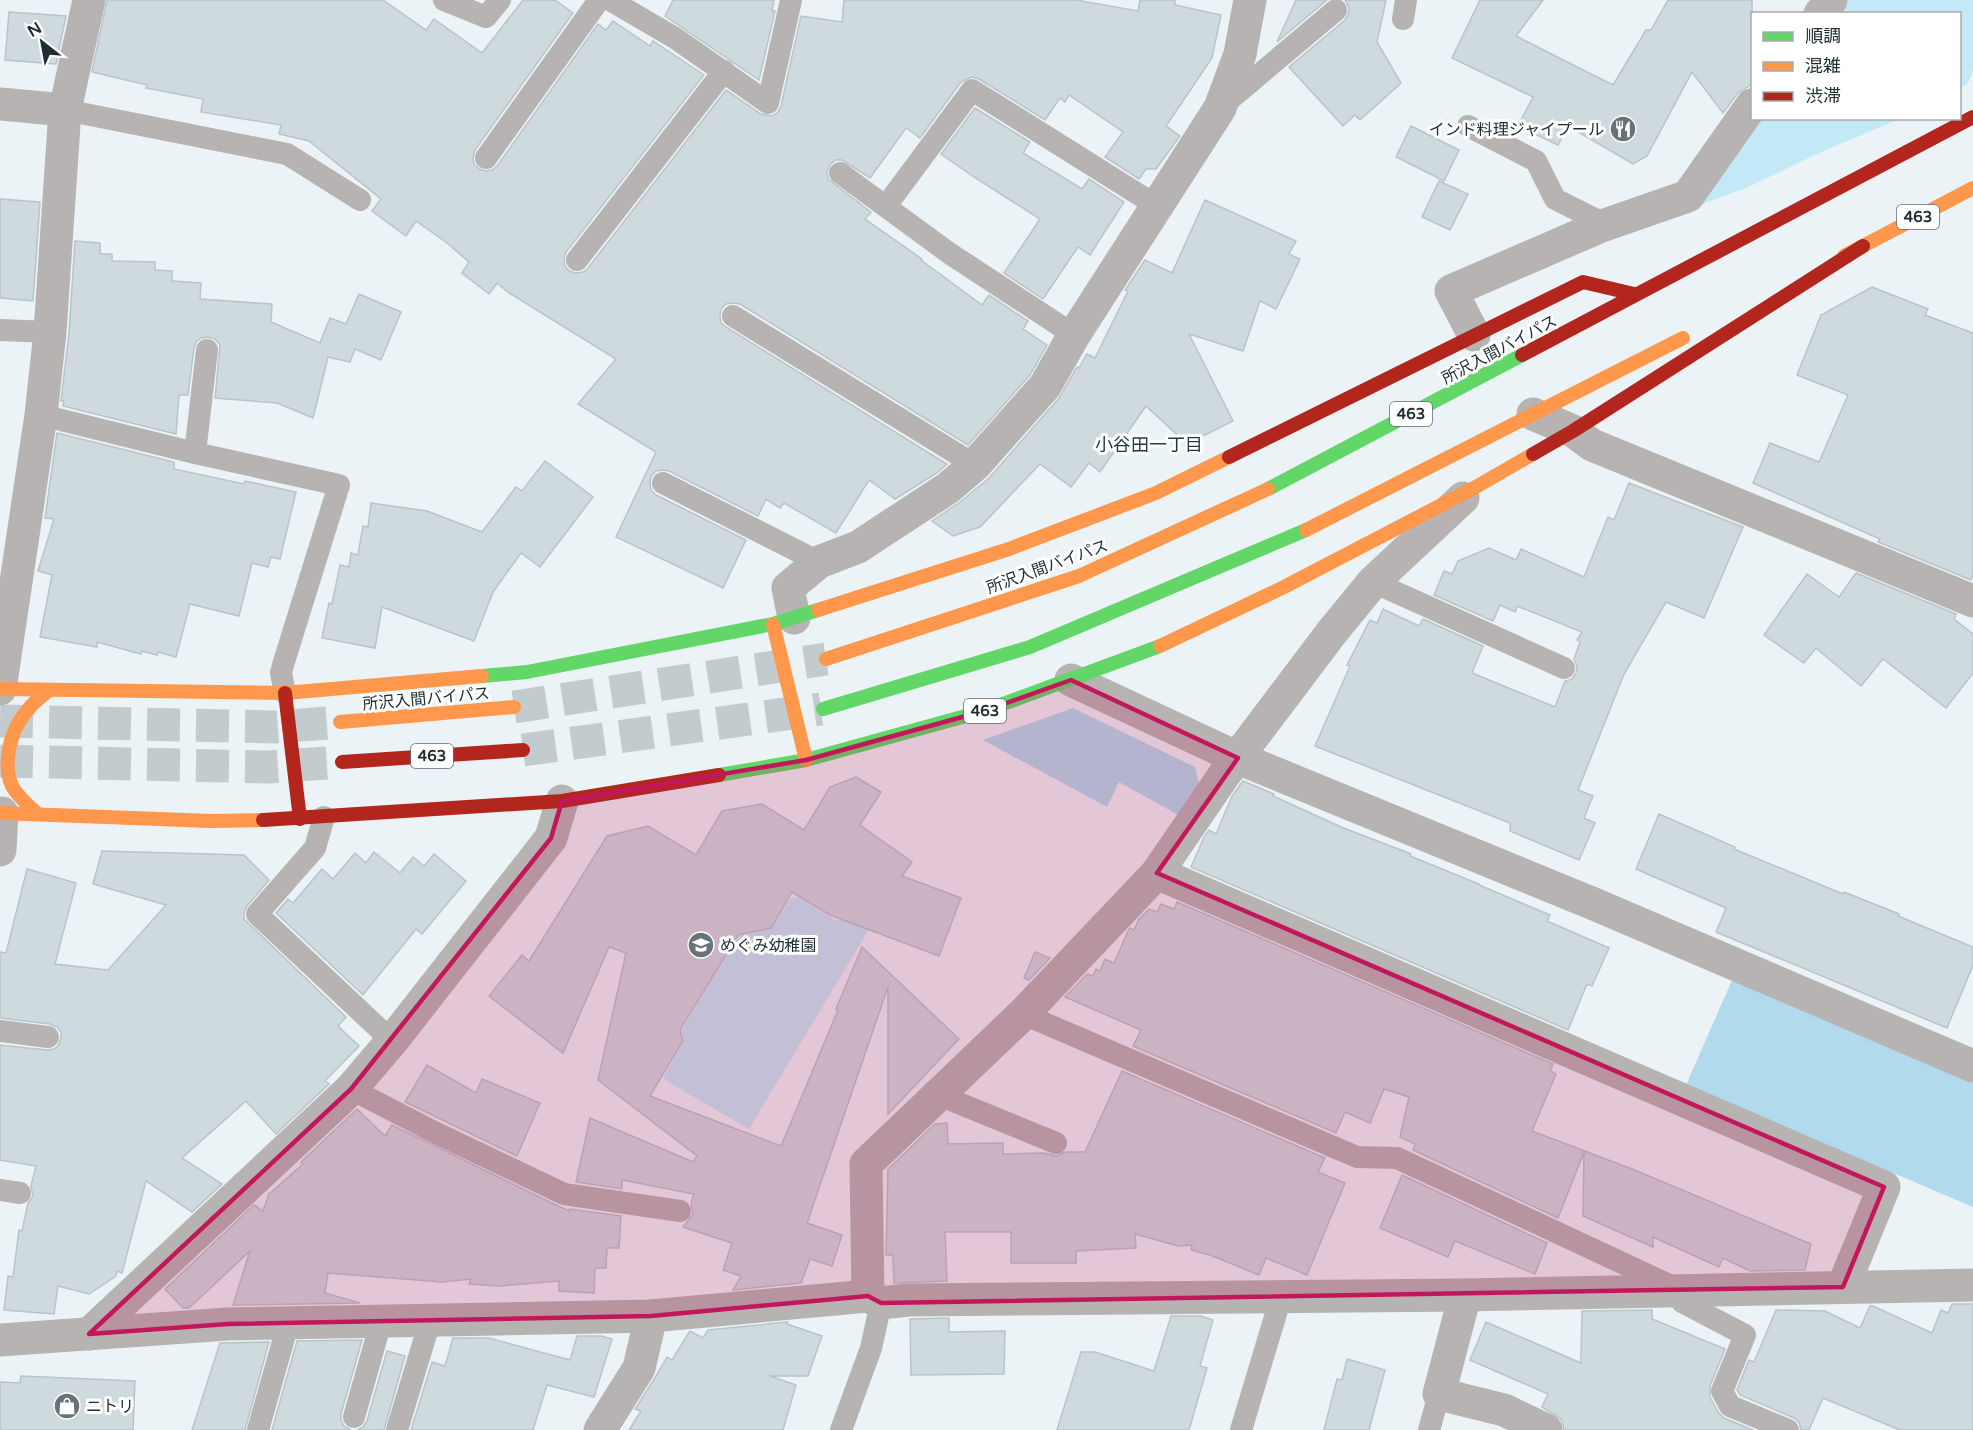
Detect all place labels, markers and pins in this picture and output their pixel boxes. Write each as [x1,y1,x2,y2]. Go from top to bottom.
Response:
restaurant icon: インド料理ジャイプール [1608,114,1638,144]
place label: インド料理ジャイプール [1429,120,1604,140]
school or university icon: めぐみ幼稚園 [686,930,716,960]
place label: めぐみ幼稚園 [720,936,816,956]
shop icon: ニトリ [52,1391,82,1421]
place label: ニトリ [86,1397,134,1417]

